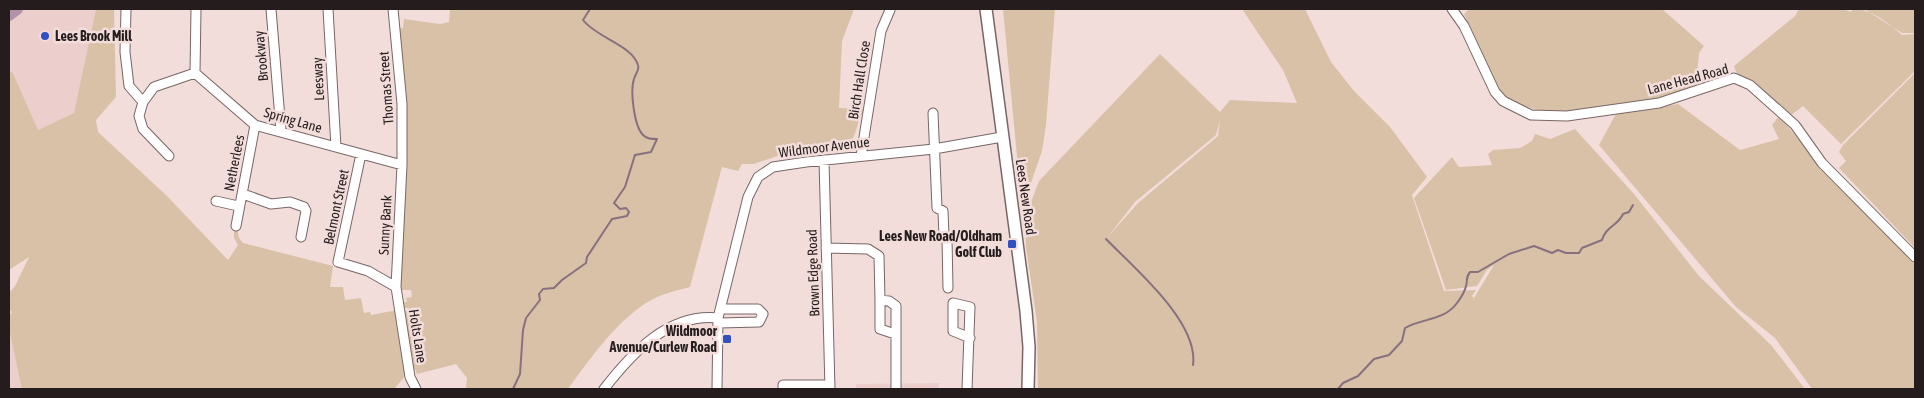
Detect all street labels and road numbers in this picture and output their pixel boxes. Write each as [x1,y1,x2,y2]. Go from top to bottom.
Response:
street label: Brookway [251,30,271,82]
street label: Birch Hall Close [845,39,873,121]
street label: Thomas Street [375,51,397,125]
street label: Leesway [309,57,327,101]
street label: Lane Head Road [1646,60,1730,98]
street label: Spring Lane [262,104,324,136]
street label: Netherlees [221,133,247,193]
street label: Wildmoor Avenue [778,133,870,161]
street label: Lees New Road [1013,158,1039,236]
street label: Belmont Street [320,168,352,246]
street label: Sunny Bank [375,195,395,255]
street label: Brown Edge Road [803,229,823,317]
street label: Holts Lane [406,308,430,364]

